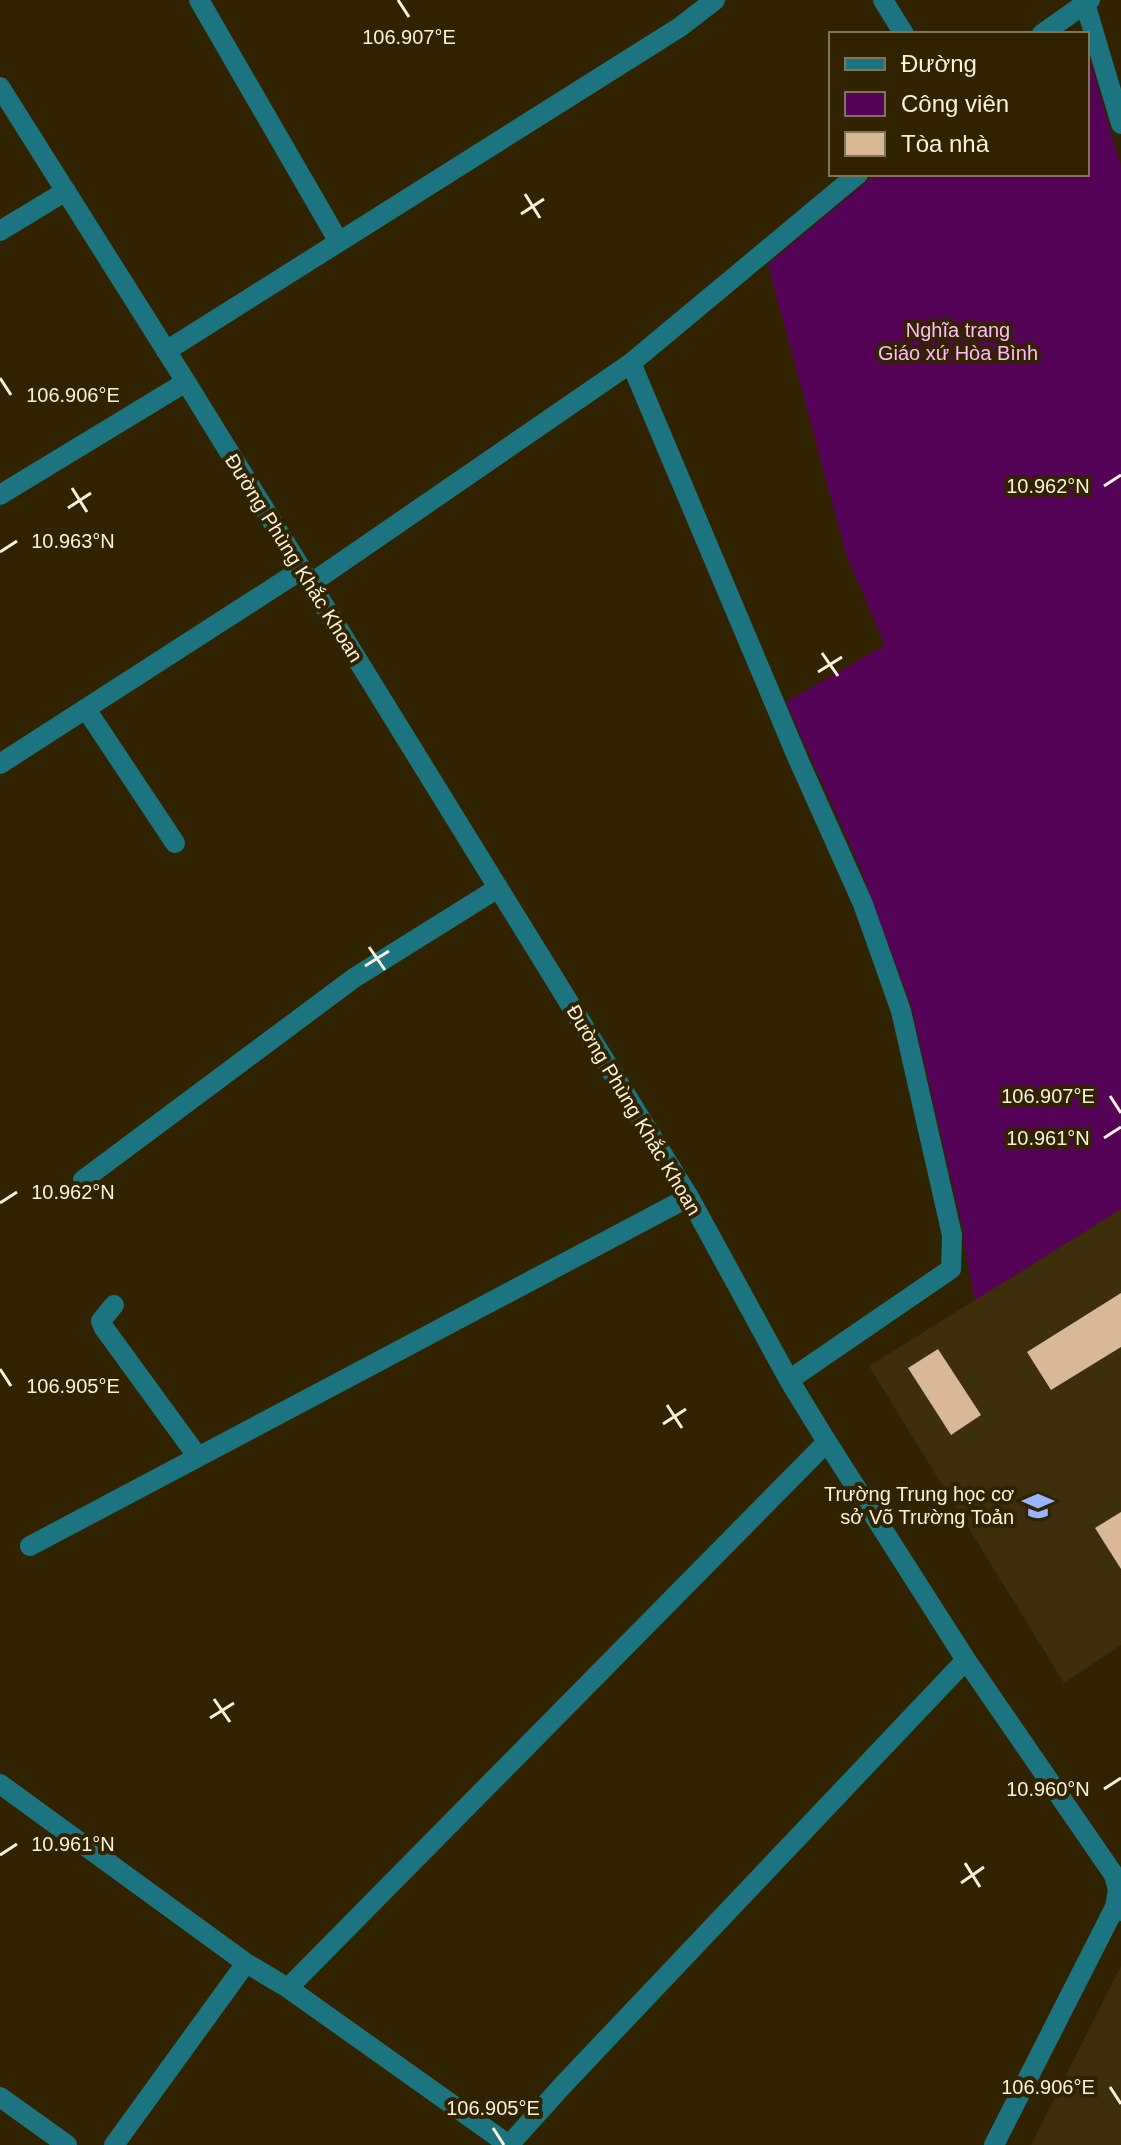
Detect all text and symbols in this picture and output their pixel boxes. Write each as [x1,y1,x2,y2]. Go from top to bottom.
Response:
text: 106.907°E [362,26,456,48]
legend [829,32,1089,176]
text: Đường [901,50,977,77]
text: Công viên [901,90,1009,117]
text: Tòa nhà [901,130,990,157]
park label: Nghĩa trang Giáo xứ Hòa Bình [878,319,1038,364]
text: 106.906°E [26,384,120,406]
street label: Đường Phùng Khắc Khoan [221,450,367,666]
text: 10.962°N [1006,475,1090,497]
text: 10.963°N [31,530,115,552]
street label: Đường Phùng Khắc Khoan [562,1001,706,1219]
text: 106.907°E [1001,1085,1095,1107]
text: 10.961°N [1006,1127,1090,1149]
text: 10.962°N [31,1181,115,1203]
text: 106.905°E [26,1375,120,1397]
place label: Trường Trung học cơ sở Võ Trường Toản [824,1483,1014,1528]
school or university icon: Trường Trung học cơ sở Võ Trường Toản [1021,1489,1055,1523]
text: 10.960°N [1006,1778,1090,1800]
text: 10.961°N [31,1833,115,1855]
text: 106.906°E [1001,2076,1095,2098]
text: 106.905°E [446,2097,540,2119]

